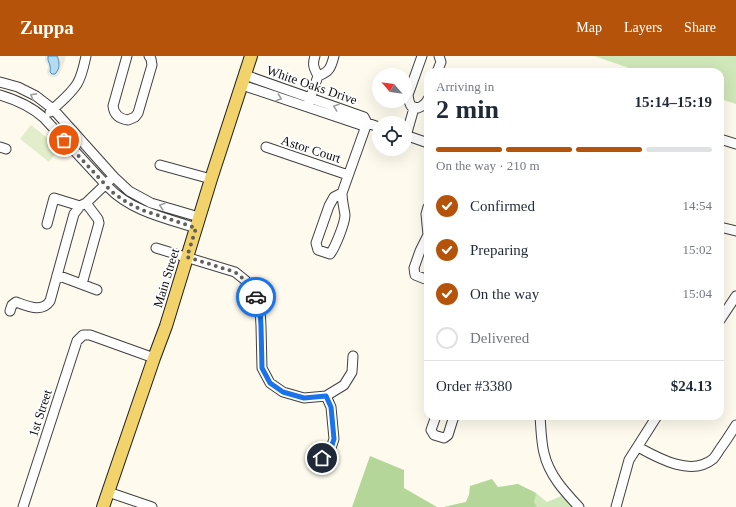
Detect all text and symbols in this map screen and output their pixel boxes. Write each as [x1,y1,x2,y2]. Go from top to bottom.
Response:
text: Zuppa [20,17,74,38]
text: Map [576,20,602,35]
text: Layers [624,20,662,35]
text: Share [684,20,716,35]
street label: White Oaks Drive [265,63,359,108]
north arrow [372,68,412,108]
map controls [372,68,412,156]
text: Arriving in [436,79,494,94]
one-way arrow [30,93,38,100]
one-way arrow [275,93,282,102]
text: 15:14–15:19 [635,94,712,110]
text: 2 min [436,95,499,124]
one-way arrow [332,103,339,112]
button: locate [372,116,412,156]
pin [47,123,81,157]
icon: bag [53,129,75,151]
street label: Astor Court [279,132,343,166]
text: On the way · 210 m [436,158,540,173]
icon: check [436,195,458,217]
text: Confirmed [470,198,535,214]
text: 14:54 [682,198,712,213]
one-way arrow [159,202,166,211]
icon: check [436,239,458,261]
text: Preparing [470,242,528,258]
text: 15:02 [682,242,712,257]
street label: Main Street [150,246,182,309]
courier [236,277,276,317]
icon: check [436,283,458,305]
icon: car [245,286,267,308]
text: On the way [470,286,539,302]
text: 15:04 [682,286,712,301]
text: Delivered [470,330,529,346]
text: Order #3380 [436,378,512,394]
text: $24.13 [671,378,712,394]
street label: 1st Street [25,387,55,438]
pin [305,441,339,475]
icon: home [311,447,333,469]

